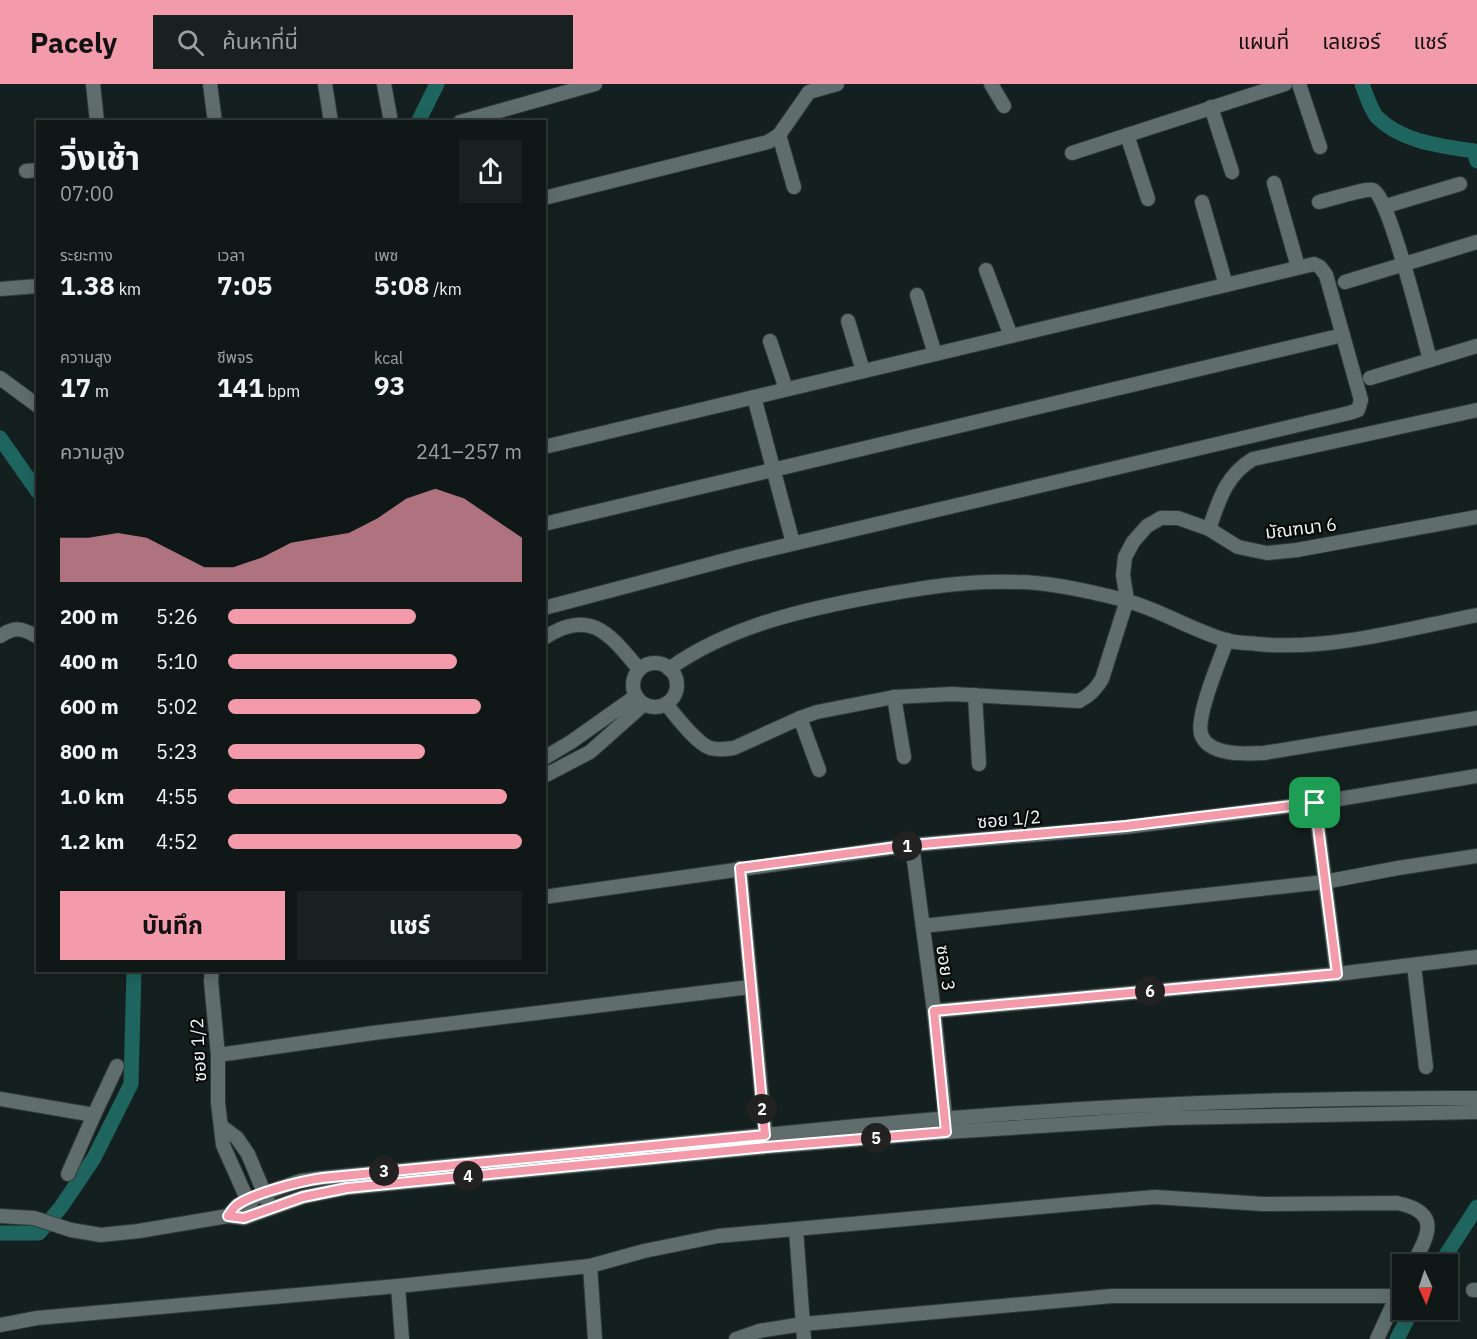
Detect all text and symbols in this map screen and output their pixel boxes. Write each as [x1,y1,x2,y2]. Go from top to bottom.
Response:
search box [153,15,573,69]
text: Pacely [30,24,117,61]
icon: search [174,26,207,59]
text: ค้นหาที่นี่ [222,26,298,55]
text: แผนที่ [1238,27,1289,55]
text: เลเยอร์ [1322,27,1381,55]
text: แชร์ [1414,27,1447,55]
text: วิ่งเช้า [60,136,140,179]
button: share [459,140,522,203]
text: 07:00 [60,180,114,207]
text: ระยะทาง [60,245,113,265]
text: เวลา [217,245,245,265]
text: เพซ [374,245,398,265]
text: 1.38 [60,268,115,302]
text: 7:05 [217,268,272,302]
text: 5:08 [374,268,429,302]
text: km [115,279,141,299]
text: /km [429,279,462,299]
text: ความสูง [60,347,112,367]
text: ชีพจร [217,347,253,367]
text: kcal [374,348,403,368]
text: 93 [374,368,405,402]
text: 17 [60,370,91,404]
text: 141 [217,370,264,404]
text: m [91,381,109,401]
text: bpm [264,381,300,401]
text: ความสูง [60,438,125,465]
text: 241–257 m [416,438,522,465]
street label: มัณฑนา 6 [1264,512,1338,544]
text: 200 m [60,603,119,630]
text: 5:26 [156,603,198,630]
text: 400 m [60,648,119,675]
text: 5:10 [156,648,198,675]
text: 600 m [60,693,119,720]
text: 5:02 [156,693,198,720]
text: 800 m [60,738,119,765]
text: 5:23 [156,738,198,765]
pin [1289,777,1340,828]
text: 1.0 km [60,783,124,810]
text: 4:55 [156,783,198,810]
icon: arrive [1298,786,1331,819]
street label: ซอย 1/2 [976,805,1042,833]
text: 1.2 km [60,828,124,855]
text: 4:52 [156,828,198,855]
pin: 1 [892,831,922,861]
text: 1 [902,836,912,856]
button: บันทึก [60,891,285,960]
button: แชร์ [297,891,522,960]
street label: ซอย 3 [931,944,961,992]
pin: 6 [1135,976,1165,1006]
text: 6 [1145,981,1155,1001]
street label: ซอย 1/2 [185,1018,211,1082]
pin: 2 [747,1094,777,1124]
text: 2 [757,1099,767,1119]
pin: 5 [861,1123,891,1153]
text: 5 [871,1128,881,1148]
pin: 3 [369,1156,399,1186]
text: 3 [379,1161,389,1181]
pin: 4 [453,1161,483,1191]
text: 4 [463,1166,473,1186]
north arrow [1392,1254,1458,1320]
map controls [1392,1254,1458,1320]

